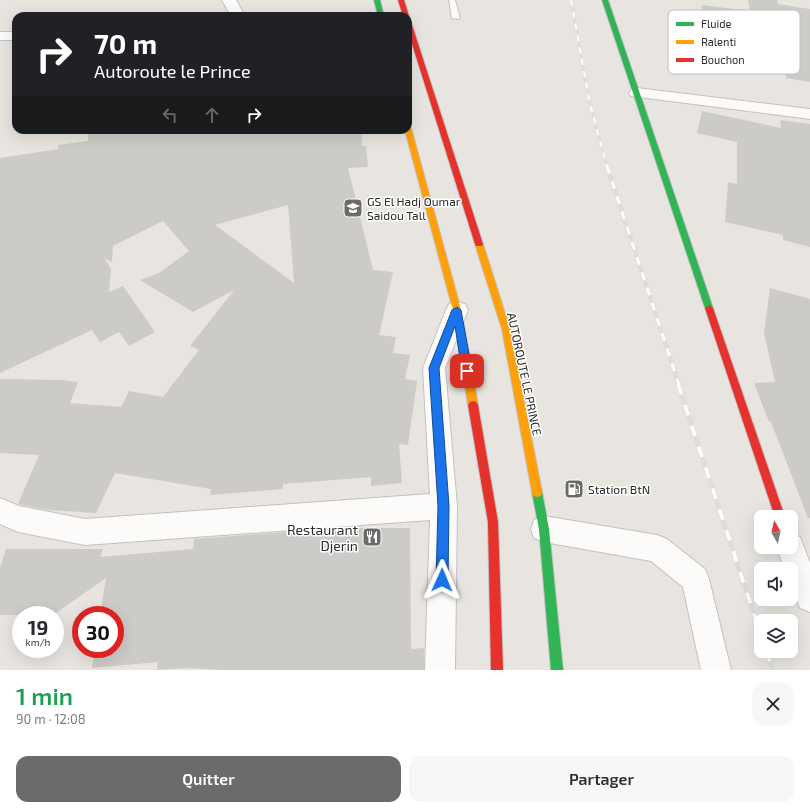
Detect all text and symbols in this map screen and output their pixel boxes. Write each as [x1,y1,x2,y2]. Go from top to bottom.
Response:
legend [668,10,800,74]
text: Fluide [701,17,731,30]
text: 70 m [94,26,157,60]
icon: right [28,28,80,80]
text: Ralenti [701,35,736,48]
text: Bouchon [701,53,745,66]
text: Autoroute le Prince [94,60,251,82]
icon: left [159,104,181,126]
icon: ahead [201,104,223,126]
icon: right [243,104,265,126]
place label: GS El Hadj Oumar Saidou Tall [367,194,461,222]
school or university icon: GS El Hadj Oumar Saidou Tall [342,197,364,219]
street label: AUTOROUTE LE PRINCE [505,311,545,437]
pin [450,354,484,388]
icon: arrive [456,360,478,382]
fuel station icon: Station BtN [563,478,585,500]
place label: Station BtN [588,482,650,496]
north arrow [754,510,798,554]
map controls [754,510,798,658]
place label: Restaurant Djerin [287,521,358,554]
restaurant icon: Restaurant Djerin [361,526,383,548]
position arrow [421,559,463,601]
button: sound [754,562,798,606]
speed limit sign: 30 [72,606,124,658]
button: layers [754,614,798,658]
text: 19 [28,615,48,639]
text: km/h [26,636,50,648]
text: 1 min [16,681,73,710]
button: close [752,683,794,725]
text: 90 m · 12:08 [16,711,86,727]
button: Quitter [16,756,401,802]
button: Partager [409,756,794,802]

